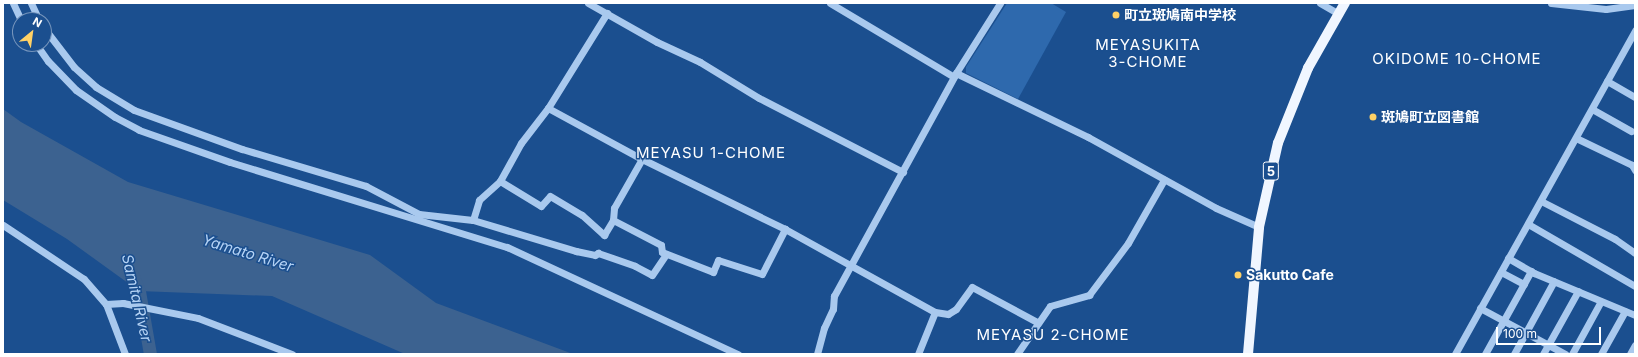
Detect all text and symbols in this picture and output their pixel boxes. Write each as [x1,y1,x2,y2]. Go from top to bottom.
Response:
place label: 町立斑鳩南中学校 [1124,7,1236,23]
marker: 町立斑鳩南中学校 [1111,10,1121,20]
north arrow [12,12,52,52]
text: N [30,14,44,31]
district label: MEYASUKITA 3-CHOME [1095,35,1201,70]
district label: OKIDOME 10-CHOME [1372,50,1542,68]
place label: 斑鳩町立図書館 [1381,109,1479,125]
marker: 斑鳩町立図書館 [1368,112,1378,122]
district label: MEYASU 1-CHOME [636,144,786,162]
road number: 5 [1262,160,1280,182]
water label: Yamato River [200,231,296,275]
water label: Samita River [118,252,156,344]
place label: Sakutto Cafe [1246,267,1334,283]
marker: Sakutto Cafe [1233,270,1243,280]
scale bar [1498,319,1603,345]
district label: MEYASU 2-CHOME [976,326,1130,344]
text: 100 m [1503,326,1537,341]

